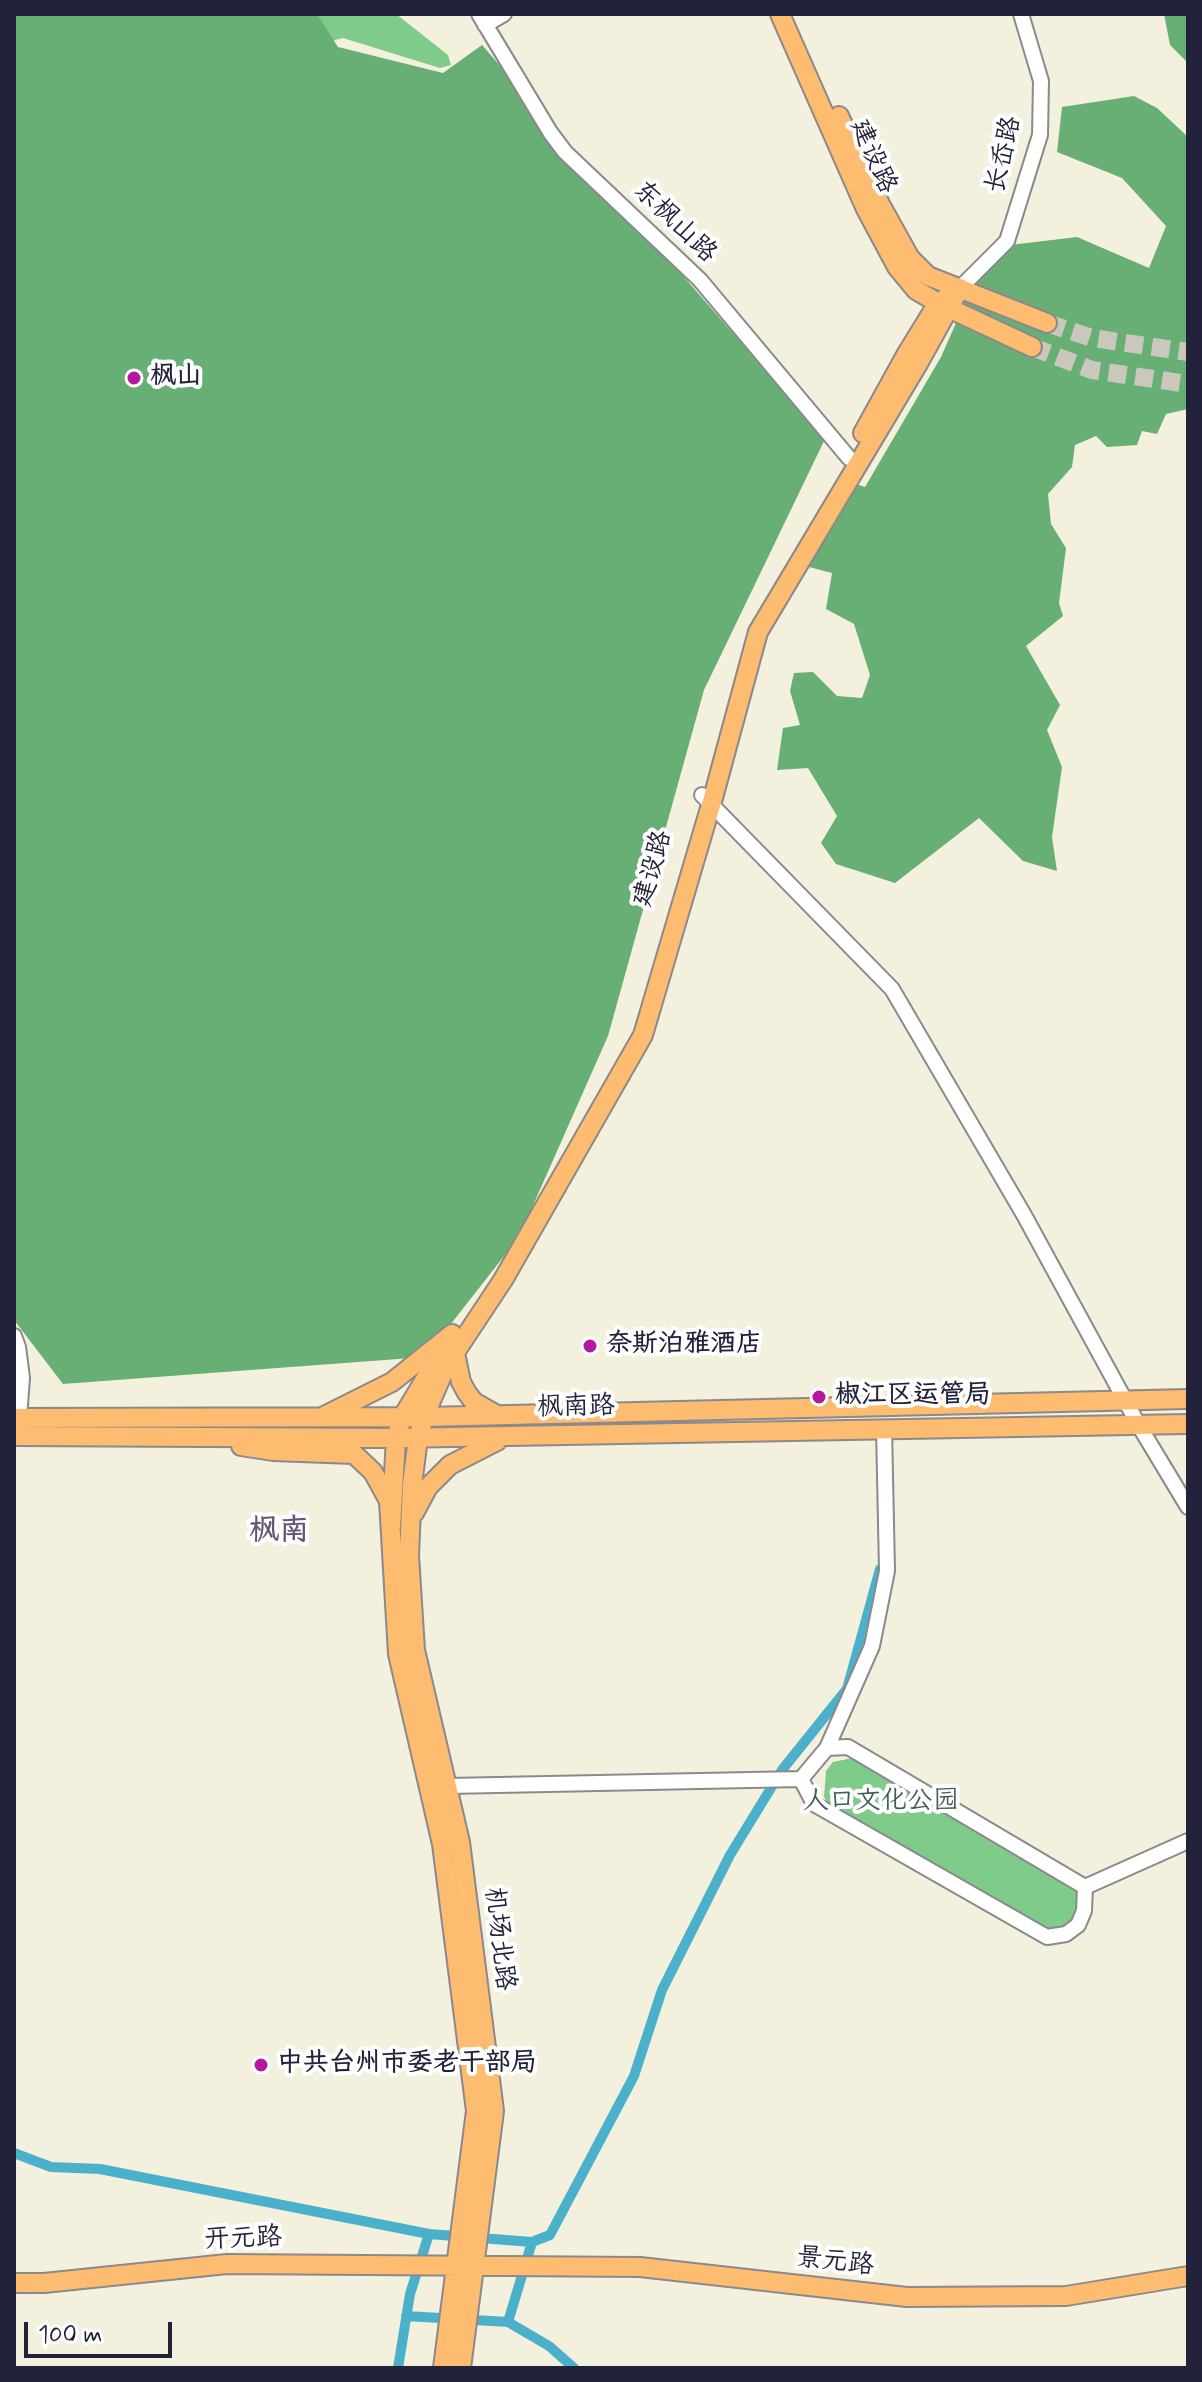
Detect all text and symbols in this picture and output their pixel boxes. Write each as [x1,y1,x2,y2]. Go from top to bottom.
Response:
street label: 长岙路 [981,113,1029,197]
street label: 建设路 [842,115,902,199]
street label: 东枫山路 [626,176,722,270]
place label: 枫山 [150,362,202,394]
marker: 枫山 [125,369,143,387]
street label: 建设路 [628,827,680,911]
place label: 奈斯泊雅酒店 [606,1330,762,1362]
marker: 奈斯泊雅酒店 [581,1337,599,1355]
place label: 椒江区运管局 [835,1381,991,1413]
marker: 椒江区运管局 [810,1388,828,1406]
street label: 枫南路 [537,1392,615,1424]
district label: 枫南 [249,1515,309,1551]
park label: 人口文化公园 [803,1787,959,1819]
street label: 机场北路 [476,1885,520,1993]
place label: 中共台州市委老干部局 [277,2049,537,2081]
marker: 中共台州市委老干部局 [252,2056,270,2074]
street label: 开元路 [203,2223,283,2257]
street label: 景元路 [794,2243,876,2283]
scale bar [28,2306,176,2356]
text: 100 m [38,2320,102,2351]

